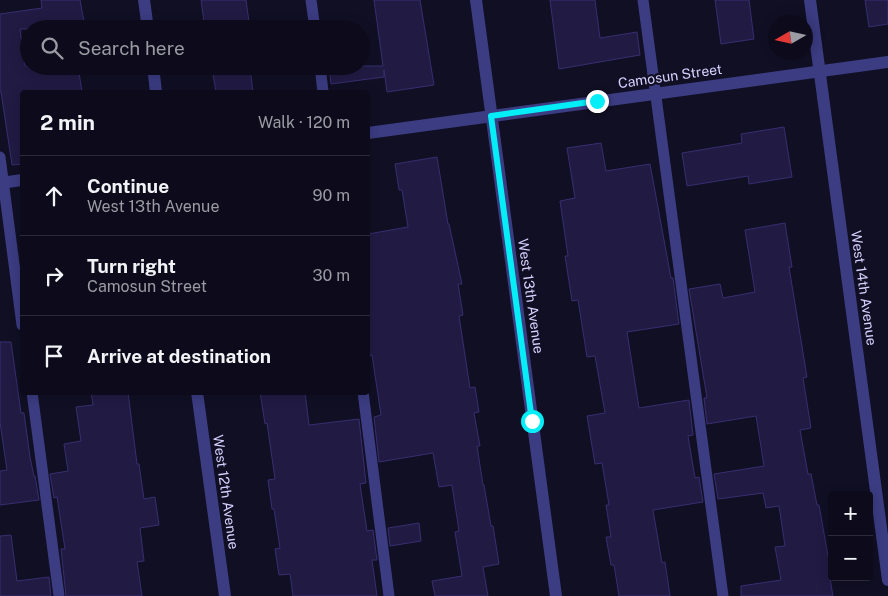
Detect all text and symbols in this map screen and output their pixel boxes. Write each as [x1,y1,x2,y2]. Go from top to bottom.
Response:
north arrow [768,15,813,60]
search box [20,20,370,75]
icon: search [38,34,66,62]
text: Search here [78,37,185,59]
street label: Camosun Street [617,61,723,91]
route end [586,90,609,113]
text: 2 min [40,110,95,135]
text: Walk · 120 m [258,113,350,132]
text: Continue [87,175,169,197]
icon: ahead [40,182,68,210]
text: 90 m [313,186,350,205]
text: West 13th Avenue [87,197,219,216]
street label: West 14th Avenue [848,230,880,347]
street label: West 13th Avenue [515,237,547,355]
text: Turn right [87,255,176,277]
icon: right [40,262,68,290]
text: 30 m [313,266,350,285]
text: Camosun Street [87,277,207,296]
icon: arrive [40,342,68,370]
text: Arrive at destination [87,345,271,367]
route start [521,410,544,433]
street label: West 12th Avenue [210,434,242,550]
map controls [828,491,873,581]
button: + [828,491,873,536]
button: − [828,536,873,581]

